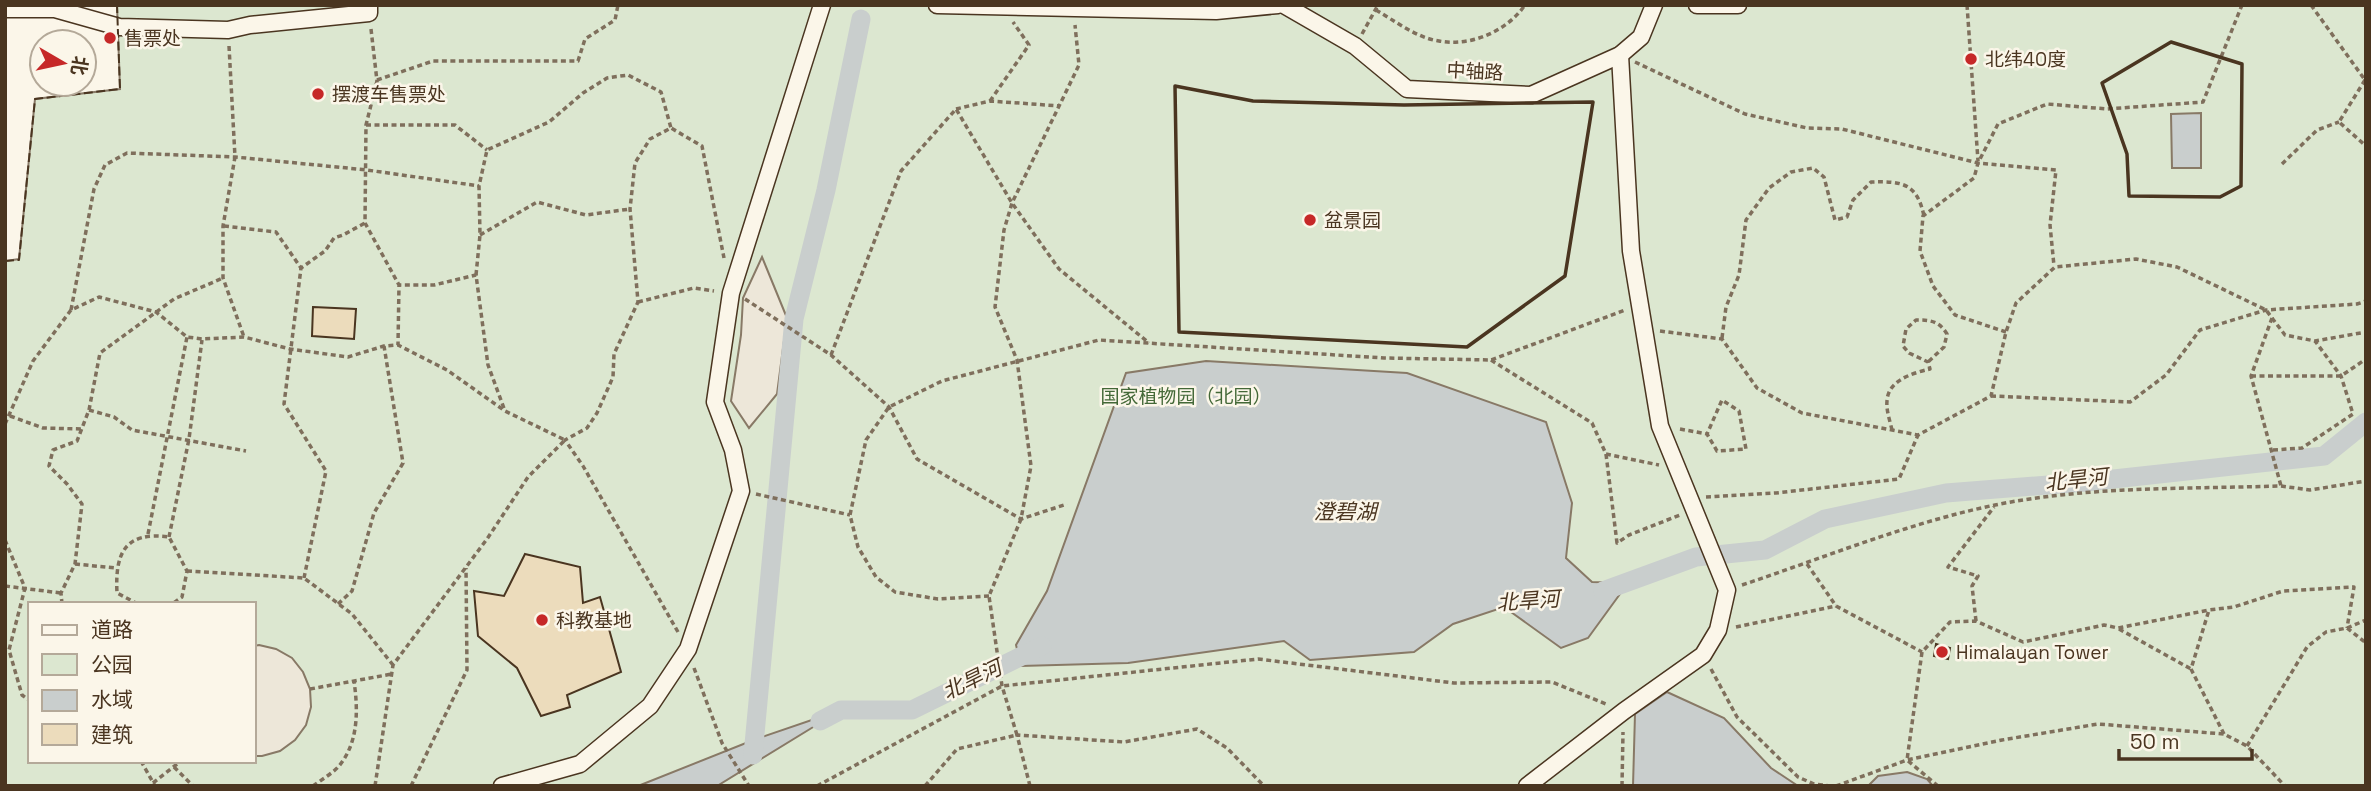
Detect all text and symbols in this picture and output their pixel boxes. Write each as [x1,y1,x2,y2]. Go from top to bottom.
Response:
place label: 售票处 [124,26,181,51]
north arrow [28,28,98,98]
marker: 售票处 [102,30,118,46]
place label: 北纬40度 [1985,47,2066,72]
marker: 北纬40度 [1963,51,1979,67]
text: 北 [65,54,93,77]
street label: 中轴路 [1446,58,1504,85]
place label: 摆渡车售票处 [332,82,446,107]
marker: 摆渡车售票处 [310,86,326,102]
place label: 盆景园 [1324,208,1381,233]
marker: 盆景园 [1302,212,1318,228]
park label: 国家植物园（北园） [1100,384,1272,409]
water label: 北旱河 [2043,462,2113,496]
water label: 澄碧湖 [1314,498,1379,525]
water label: 北旱河 [1496,585,1564,616]
legend [28,602,256,763]
place label: 科教基地 [556,608,632,633]
marker: 科教基地 [534,612,550,628]
text: 道路 [91,616,133,643]
place label: Himalayan Tower [1956,640,2109,665]
marker: Himalayan Tower [1934,644,1950,660]
text: 公园 [91,651,133,678]
water label: 北旱河 [938,652,1010,705]
text: 水域 [91,686,133,713]
scale bar [2119,718,2252,762]
text: 建筑 [91,721,133,748]
text: 50 m [2130,728,2180,755]

